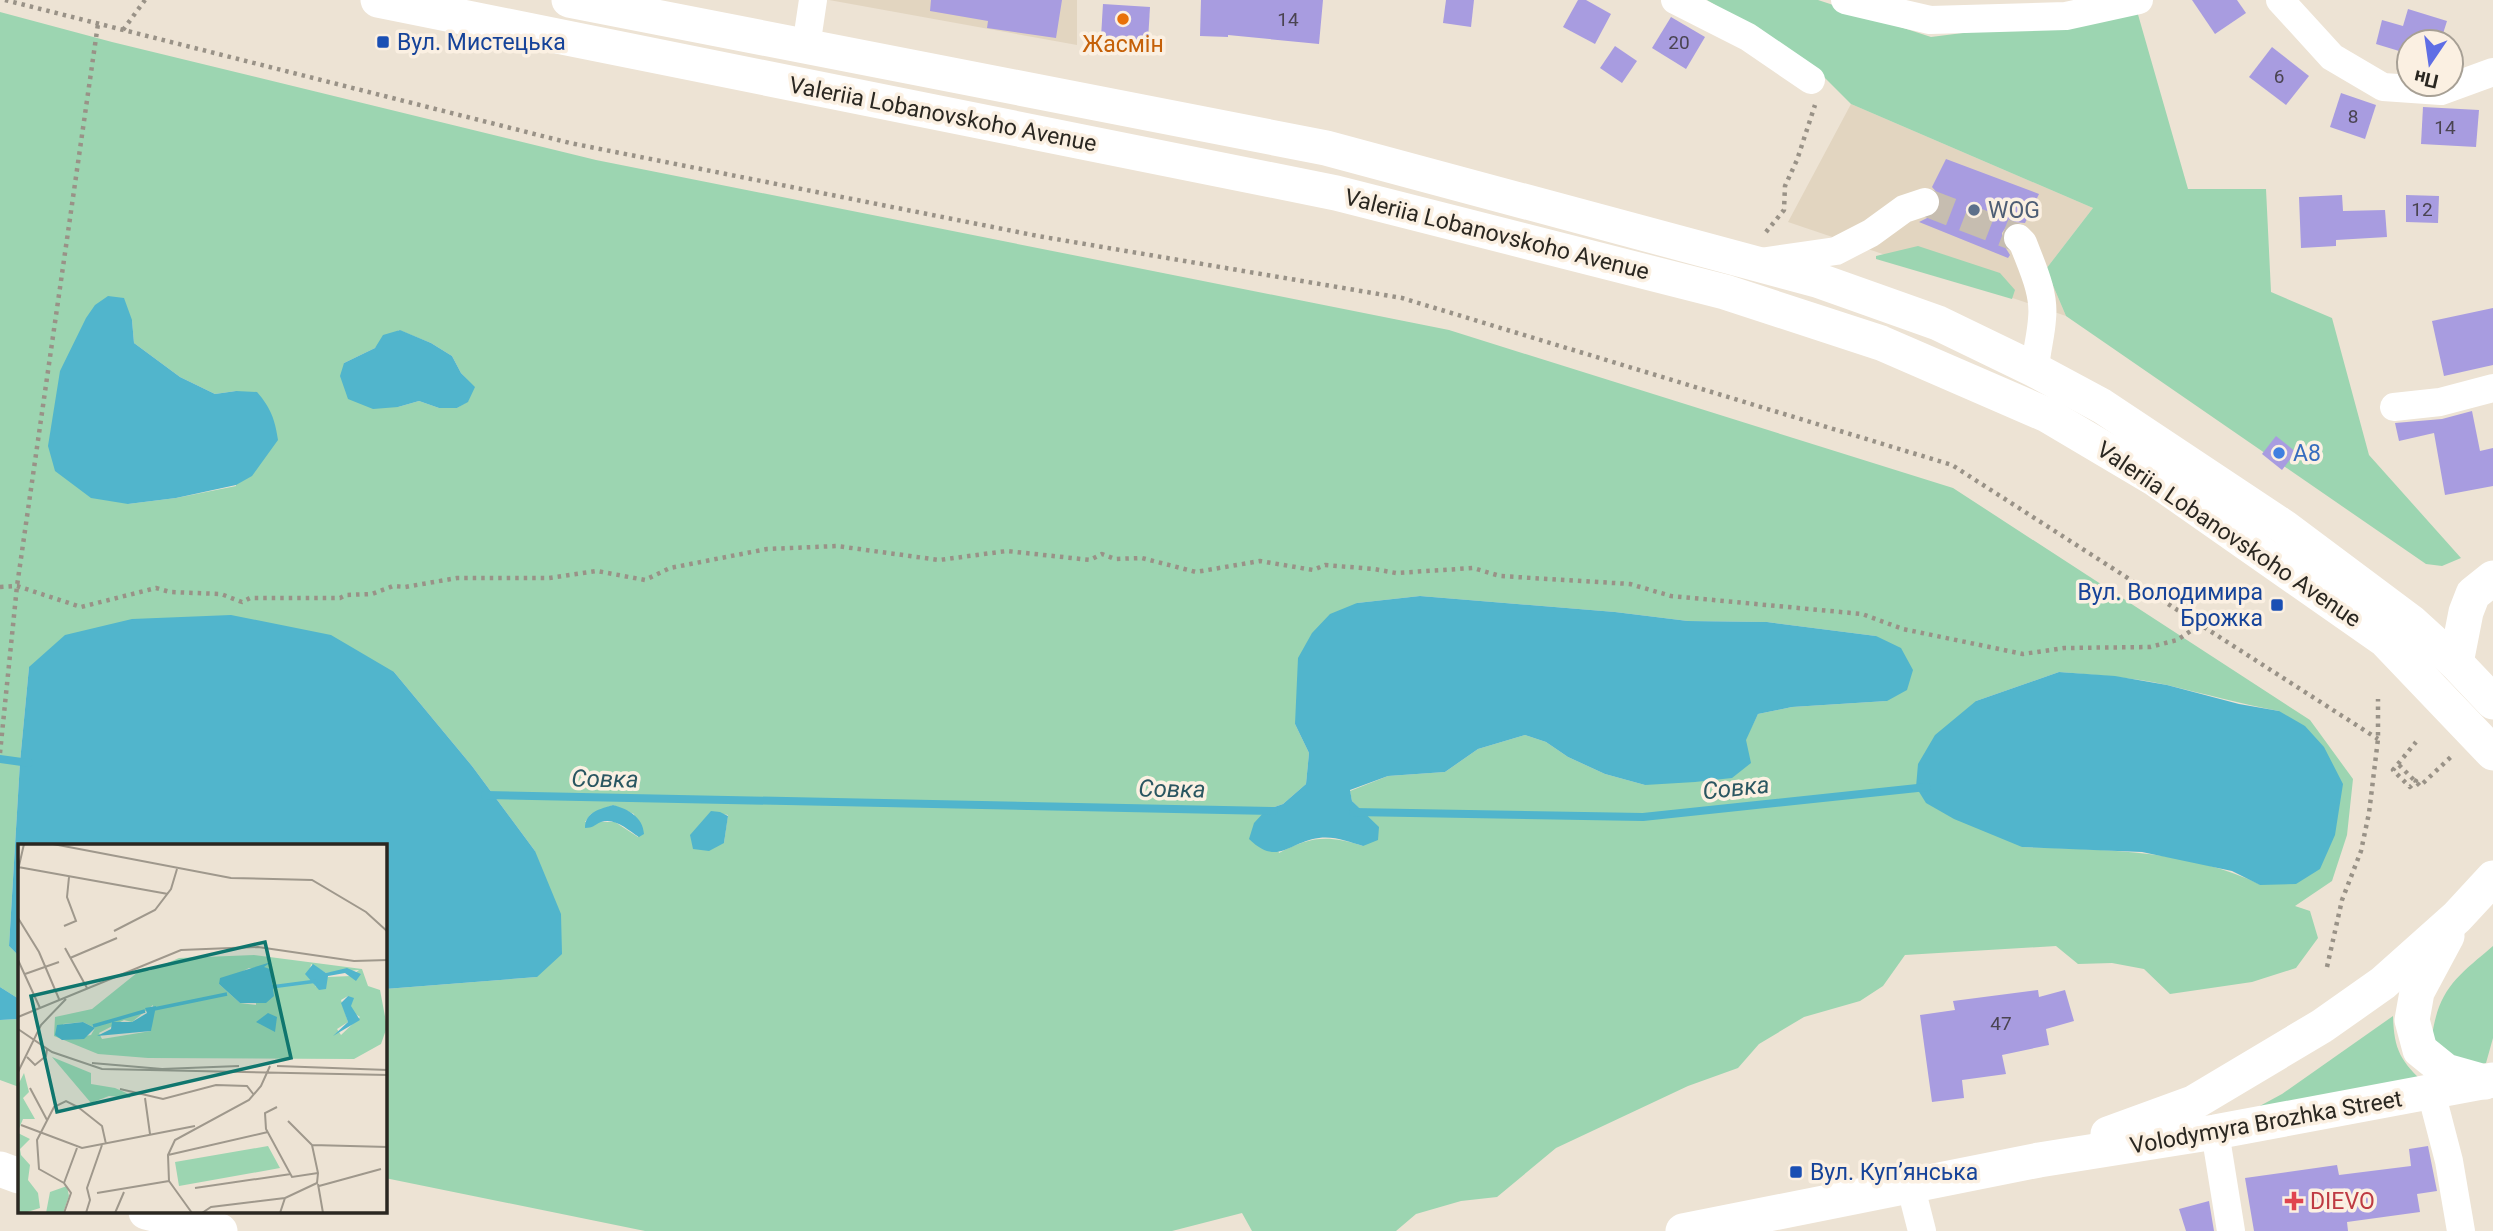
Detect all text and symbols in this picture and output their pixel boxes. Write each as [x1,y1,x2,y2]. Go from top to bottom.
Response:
house number: 14 [1277,8,1299,31]
marker: Жасмін [1115,11,1131,27]
north arrow [2395,28,2465,98]
place label: Вул. Мистецька [397,29,566,56]
place label: Жасмін [1082,31,1164,58]
house number: 20 [1668,31,1690,54]
marker: Вул. Мистецька [375,34,391,50]
house number: 6 [2274,65,2284,88]
text: Пн [2412,65,2441,93]
street label: Valeriia Lobanovskoho Avenue [787,71,1099,158]
house number: 8 [2348,105,2358,128]
house number: 14 [2434,116,2456,139]
street label: Valeriia Lobanovskoho Avenue [1342,184,1652,285]
place label: WOG [1988,197,2040,224]
house number: 12 [2411,198,2433,221]
marker: WOG [1966,202,1982,218]
street label: Valeriia Lobanovskoho Avenue [2092,436,2366,633]
place label: А8 [2293,440,2321,467]
marker: А8 [2271,445,2287,461]
place label: Вул. Володимира Брожка [2077,579,2263,632]
marker: Вул. Володимира Брожка [2269,597,2285,613]
water label: Совка [571,764,639,794]
water label: Совка [1701,771,1771,805]
water label: Совка [1138,774,1206,804]
inset map [18,844,387,1214]
house number: 47 [1990,1012,2012,1035]
street label: Volodymyra Brozhka Street [2128,1085,2404,1160]
place label: Вул. Куп’янська [1810,1159,1978,1186]
marker: Вул. Куп’янська [1788,1164,1804,1180]
place label: DIEVO [2310,1188,2375,1215]
marker: DIEVO [2284,1191,2304,1211]

